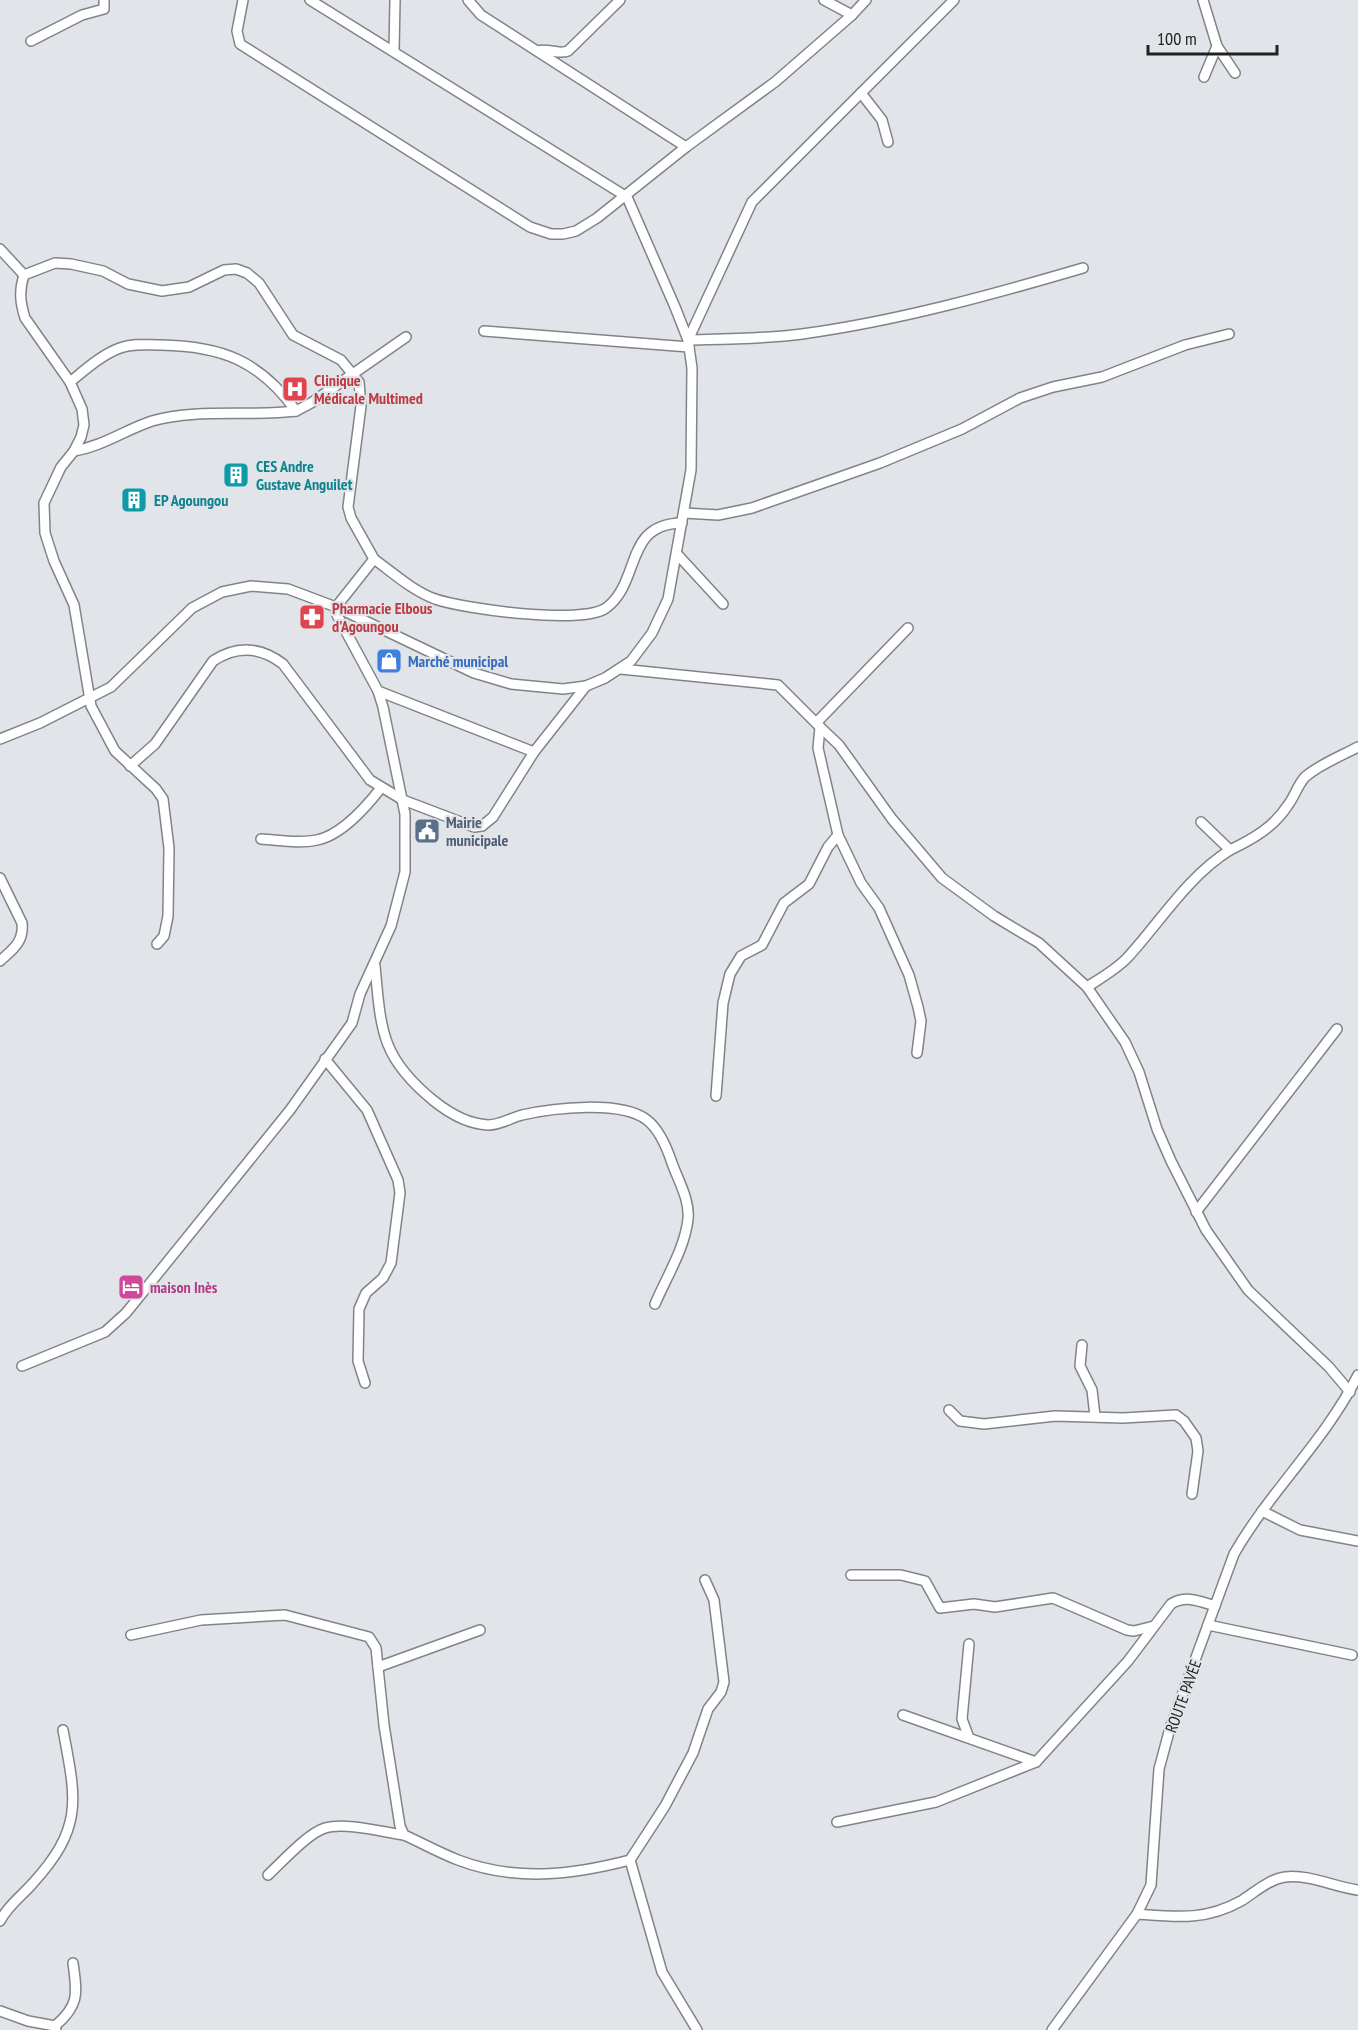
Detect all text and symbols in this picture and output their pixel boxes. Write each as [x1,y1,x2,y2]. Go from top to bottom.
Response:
scale bar [1148,18,1277,56]
text: 100 m [1157,27,1197,50]
place label: Clinique Médicale Multimed [314,370,423,408]
hospital icon: Clinique Médicale Multimed [280,374,310,404]
place label: CES Andre Gustave Anguilet [256,456,353,494]
building icon: CES Andre Gustave Anguilet [221,460,251,490]
building icon: EP Agoungou [119,485,149,515]
place label: EP Agoungou [154,490,228,510]
place label: Pharmacie Elbous d'Agoungou [332,598,433,636]
pharmacy icon: Pharmacie Elbous d'Agoungou [297,602,327,632]
shop icon: Marché municipal [374,646,404,676]
place label: Marché municipal [408,651,508,671]
place label: Mairie municipale [446,812,508,850]
public building icon: Mairie municipale [412,816,442,846]
hotel icon: maison Inès [116,1272,146,1302]
place label: maison Inès [150,1277,218,1297]
street label: ROUTE PAVÉE [1161,1657,1205,1735]

